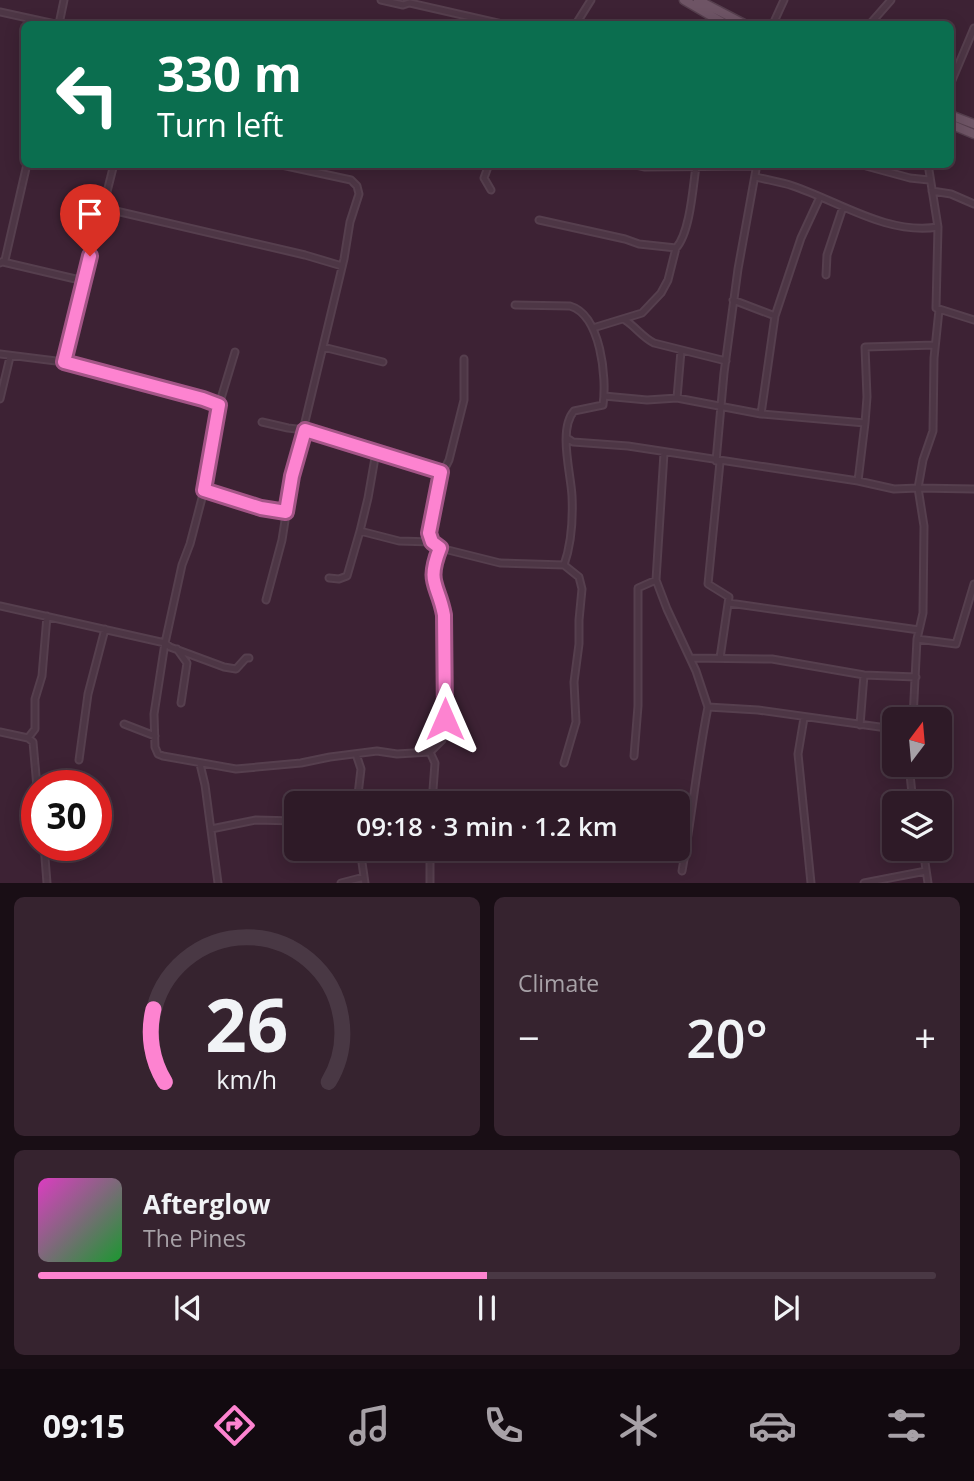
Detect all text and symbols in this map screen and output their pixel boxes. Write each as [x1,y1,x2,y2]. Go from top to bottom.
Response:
text: 330 m [157,40,302,106]
icon: left [42,49,133,140]
text: Turn left [157,103,283,146]
pin [60,184,120,256]
icon: arrive [71,195,109,233]
position arrow [408,682,482,756]
north arrow [882,707,952,777]
map controls [882,707,952,861]
speed limit sign: 30 [21,770,112,861]
button: layers [882,791,952,861]
text: 09:18 · 3 min · 1.2 km [356,808,618,844]
text: Climate [518,967,599,999]
text: 26 [205,975,289,1074]
text: 20° [686,1002,768,1073]
text: − [518,1011,540,1063]
text: + [914,1011,936,1063]
text: km/h [217,1062,277,1096]
text: Afterglow [143,1186,270,1222]
text: The Pines [143,1222,246,1254]
icon: previous [169,1289,207,1327]
icon: pause [468,1289,506,1327]
icon: next [767,1289,805,1327]
icon: directions [210,1401,259,1450]
icon: music [345,1401,394,1450]
icon: phone [479,1401,528,1450]
icon: climate [614,1401,663,1450]
icon: car [748,1401,797,1450]
icon: filters [882,1401,931,1450]
text: 09:15 [43,1404,125,1447]

